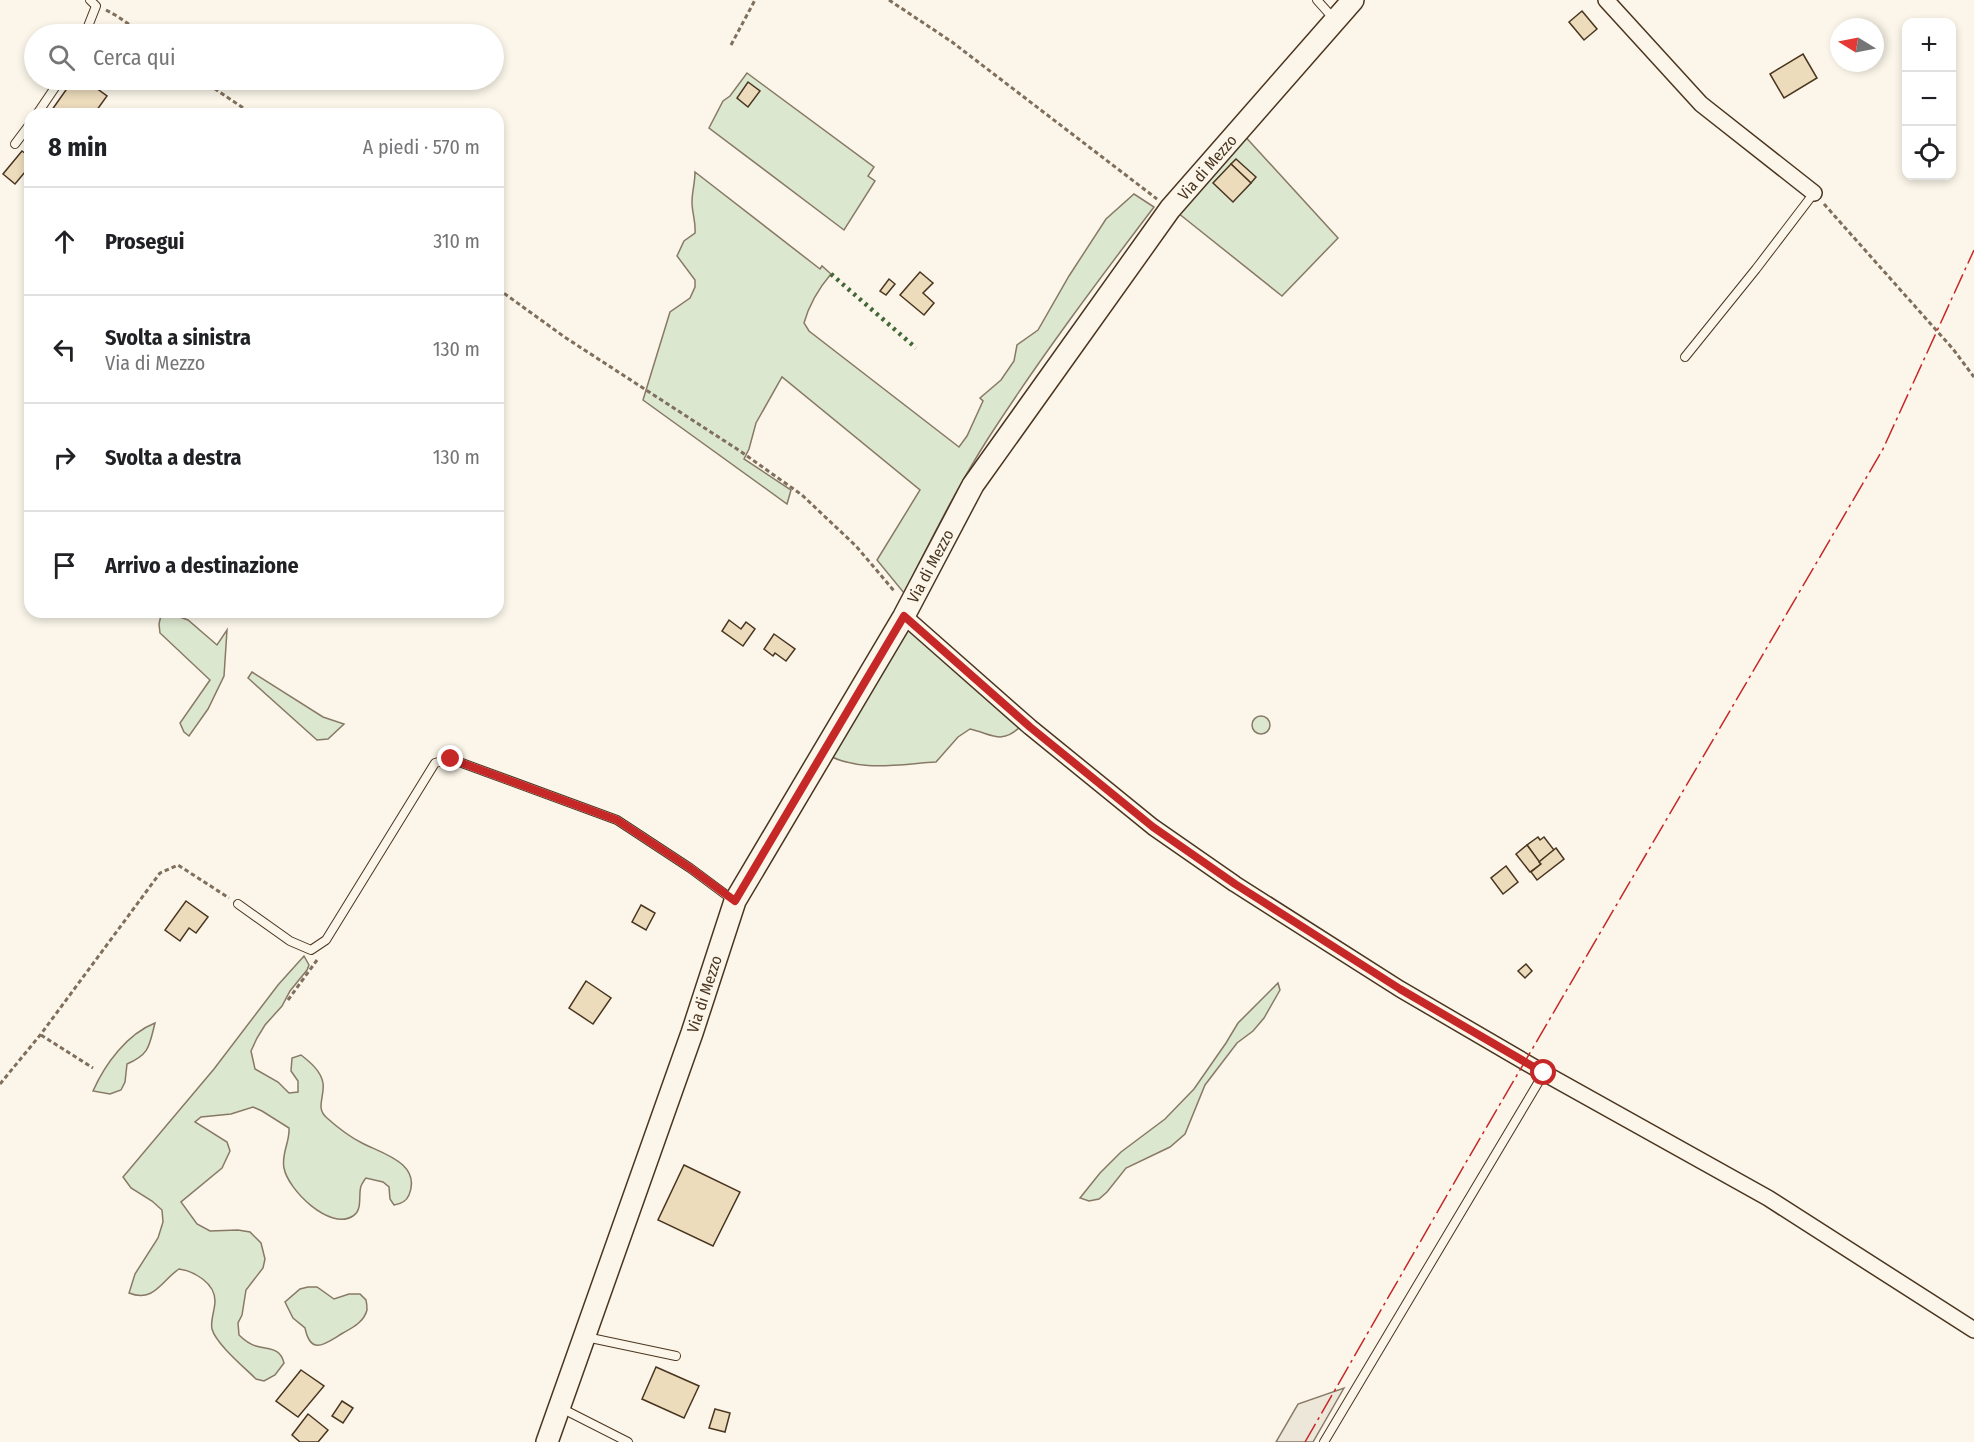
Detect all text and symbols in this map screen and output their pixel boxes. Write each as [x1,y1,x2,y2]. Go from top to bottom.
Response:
north arrow [1830,18,1884,72]
map controls [1902,18,1956,180]
button: + [1902,18,1956,72]
search box [24,24,504,90]
icon: search [45,41,78,74]
text: Cerca qui [93,44,176,71]
button: − [1902,72,1956,126]
button: locate [1902,126,1956,180]
street label: Via di Mezzo [1174,131,1241,204]
text: 8 min [48,132,107,163]
text: A piedi · 570 m [363,135,480,159]
icon: ahead [48,225,81,258]
text: Prosegui [105,228,184,255]
text: 310 m [433,229,480,253]
text: Svolta a sinistra [105,324,251,351]
icon: left [48,333,81,366]
text: 130 m [433,337,480,361]
text: Via di Mezzo [105,351,205,375]
icon: right [48,441,81,474]
text: Svolta a destra [105,444,242,471]
text: 130 m [433,445,480,469]
street label: Via di Mezzo [903,526,958,606]
icon: arrive [48,549,81,582]
text: Arrivo a destinazione [105,552,299,579]
route end [437,745,463,771]
street label: Via di Mezzo [683,953,726,1035]
route start [1530,1059,1556,1085]

